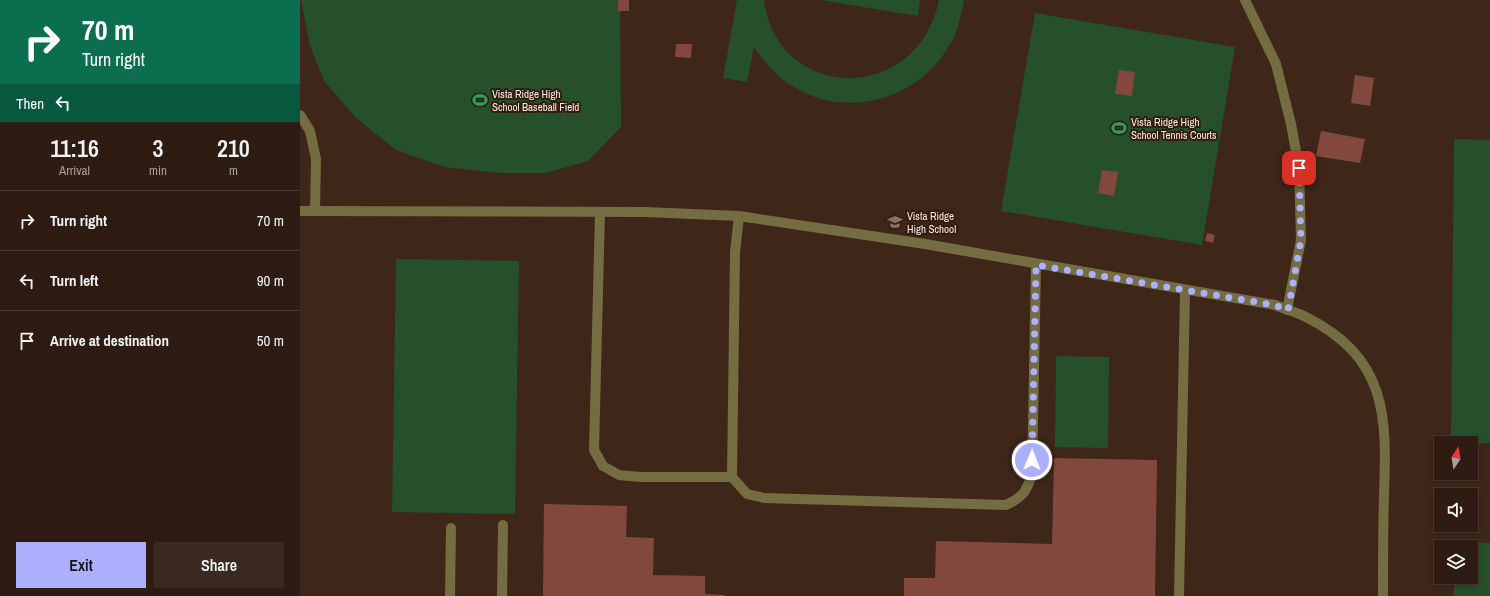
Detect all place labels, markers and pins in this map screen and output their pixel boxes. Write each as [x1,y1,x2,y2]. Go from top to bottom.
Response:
place label: Vista Ridge High School Baseball Field [492,87,579,114]
sports icon: Vista Ridge High School Baseball Field [471,91,489,109]
place label: Vista Ridge High School Tennis Courts [1131,115,1217,142]
sports icon: Vista Ridge High School Tennis Courts [1110,119,1128,137]
pin [1282,151,1316,185]
place label: Vista Ridge High School [907,209,956,236]
school or university icon: Vista Ridge High School [886,213,904,231]

